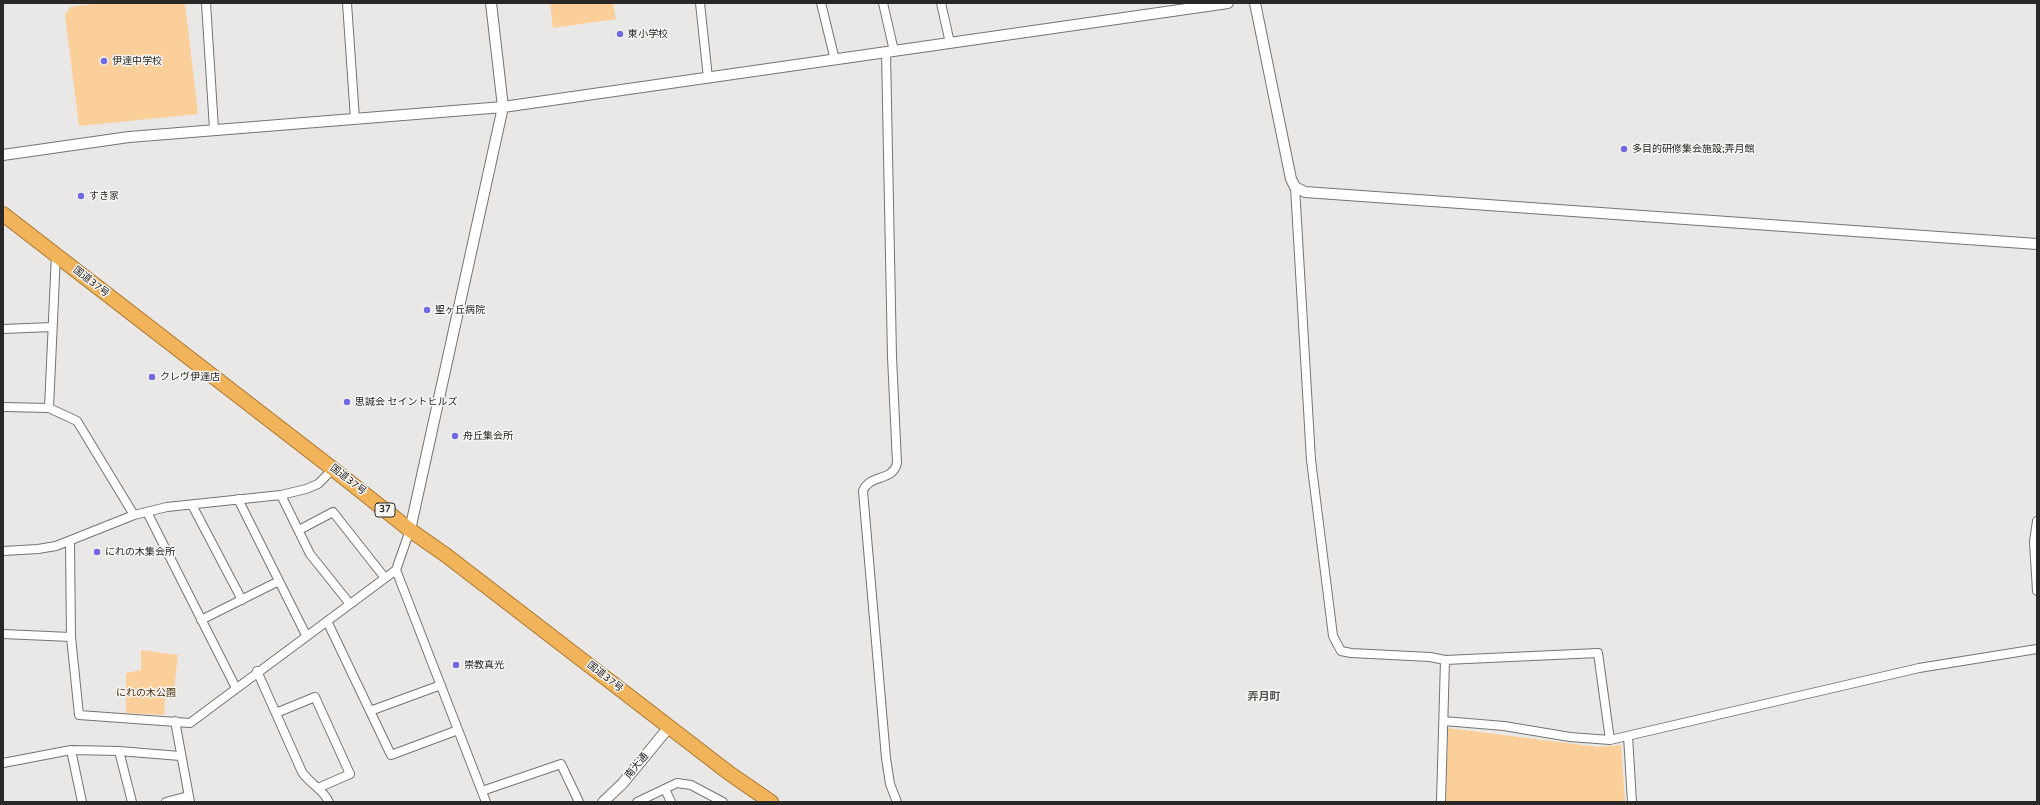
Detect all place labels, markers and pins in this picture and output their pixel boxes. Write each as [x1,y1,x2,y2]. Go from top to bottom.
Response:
place label: 東小学校 [628,28,668,40]
marker: 東小学校 [615,29,625,39]
place label: 伊達中学校 [112,55,162,67]
marker: 伊達中学校 [99,56,109,66]
place label: 多目的研修集会施設;弄月館 [1632,143,1755,155]
marker: 多目的研修集会施設;弄月館 [1619,144,1629,154]
place label: すき家 [89,190,119,202]
marker: すき家 [76,191,86,201]
place label: 聖ヶ丘病院 [435,304,485,316]
marker: 聖ヶ丘病院 [422,305,432,315]
place label: クレヴ伊達店 [160,371,220,383]
marker: クレヴ伊達店 [147,372,157,382]
place label: 思誠会 セイントヒルズ [355,396,458,408]
marker: 思誠会 セイントヒルズ [342,397,352,407]
place label: 舟丘集会所 [463,430,513,442]
marker: 舟丘集会所 [450,431,460,441]
place label: にれの木集会所 [105,546,175,558]
marker: にれの木集会所 [92,547,102,557]
place label: 崇教真光 [464,659,504,671]
marker: 崇教真光 [451,660,461,670]

